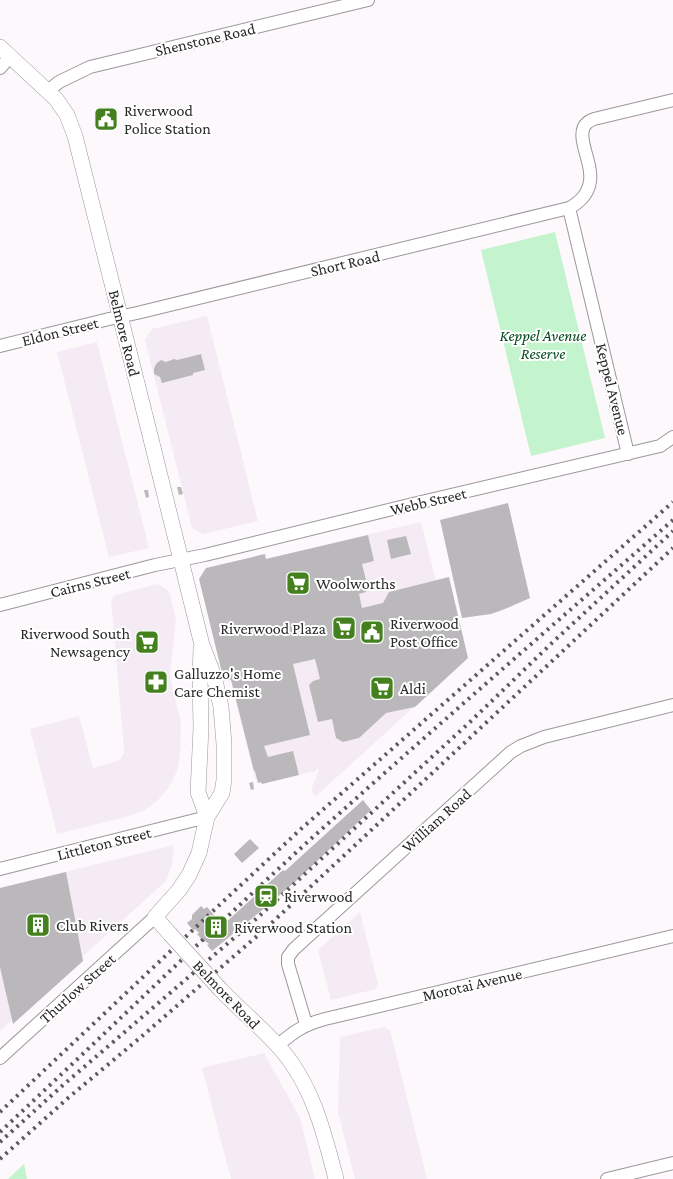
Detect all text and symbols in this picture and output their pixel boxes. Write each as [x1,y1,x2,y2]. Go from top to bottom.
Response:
street label: Shenstone Road [153,20,257,59]
place label: Riverwood Police Station [124,102,211,137]
public building icon: Riverwood Police Station [93,106,119,132]
street label: Short Road [309,247,382,280]
street label: Belmore Road [106,288,144,379]
street label: Eldon Street [20,314,101,349]
park label: Keppel Avenue Reserve [500,327,586,362]
street label: Keppel Avenue [592,341,632,437]
street label: Webb Street [388,484,469,519]
street label: Cairns Street [48,564,133,601]
supermarket icon: Woolworths [285,570,311,596]
place label: Woolworths [316,575,396,592]
supermarket icon: Riverwood Plaza [331,615,357,641]
place label: Riverwood Post Office [390,615,460,650]
public building icon: Riverwood Post Office [359,619,385,645]
place label: Riverwood Plaza [220,620,327,637]
place label: Riverwood South Newsagency [20,625,131,661]
supermarket icon: Riverwood South Newsagency [134,629,160,655]
place label: Galluzzo's Home Care Chemist [174,665,281,700]
pharmacy icon: Galluzzo's Home Care Chemist [143,669,169,695]
supermarket icon: Aldi [369,675,395,701]
place label: Aldi [400,680,426,697]
street label: William Road [398,785,475,856]
street label: Littleton Street [55,823,154,863]
station icon: Riverwood [253,883,279,909]
place label: Riverwood [284,888,354,905]
building icon: Club Rivers [25,912,51,938]
building icon: Riverwood Station [203,914,229,940]
place label: Club Rivers [56,917,129,934]
place label: Riverwood Station [234,919,352,936]
street label: Thurlow Street [36,950,119,1027]
street label: Belmore Road [190,957,264,1033]
street label: Morotai Avenue [421,965,523,1004]

